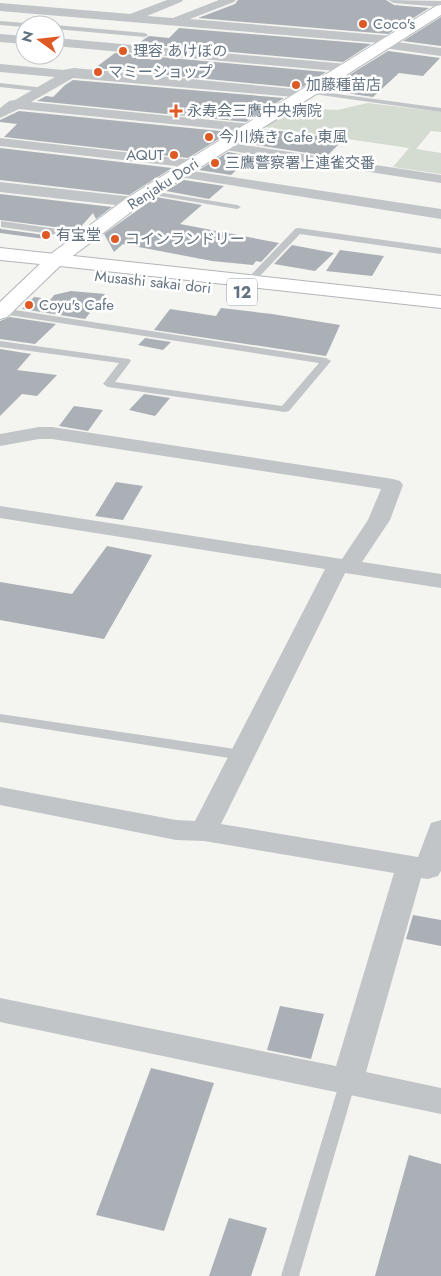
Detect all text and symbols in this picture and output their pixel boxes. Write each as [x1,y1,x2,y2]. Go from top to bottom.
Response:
place label: Coco's [373,13,415,35]
north arrow [15,15,65,65]
marker: Coco's [357,18,369,30]
text: N [16,29,39,45]
place label: 理容 あけぼの [133,40,228,62]
marker: 理容 あけぼの [117,45,129,57]
place label: マミーショップ [108,61,213,83]
marker: マミーショップ [92,66,104,78]
place label: 加藤種苗店 [306,74,381,96]
marker: 加藤種苗店 [290,79,302,91]
place label: 永寿会三鷹中央病院 [187,100,322,122]
marker: 永寿会三鷹中央病院 [169,104,183,118]
place label: 今川焼き Cafe 東風 [219,126,348,148]
marker: 今川焼き Cafe 東風 [203,131,215,143]
place label: AQUT [126,144,164,166]
marker: AQUT [168,149,180,161]
place label: 三鷹警察署上連雀交番 [225,152,375,174]
street label: Renjaku Dori [123,153,203,215]
marker: 三鷹警察署上連雀交番 [209,157,221,169]
place label: 有宝堂 [56,224,101,246]
place label: コインランドリー [125,228,245,250]
marker: 有宝堂 [40,229,52,241]
marker: コインランドリー [109,233,121,245]
street label: Musashi sakai dori [94,265,212,299]
road number: 12 [227,278,257,306]
place label: Coyu's Cafe [39,294,114,316]
marker: Coyu's Cafe [23,299,35,311]

